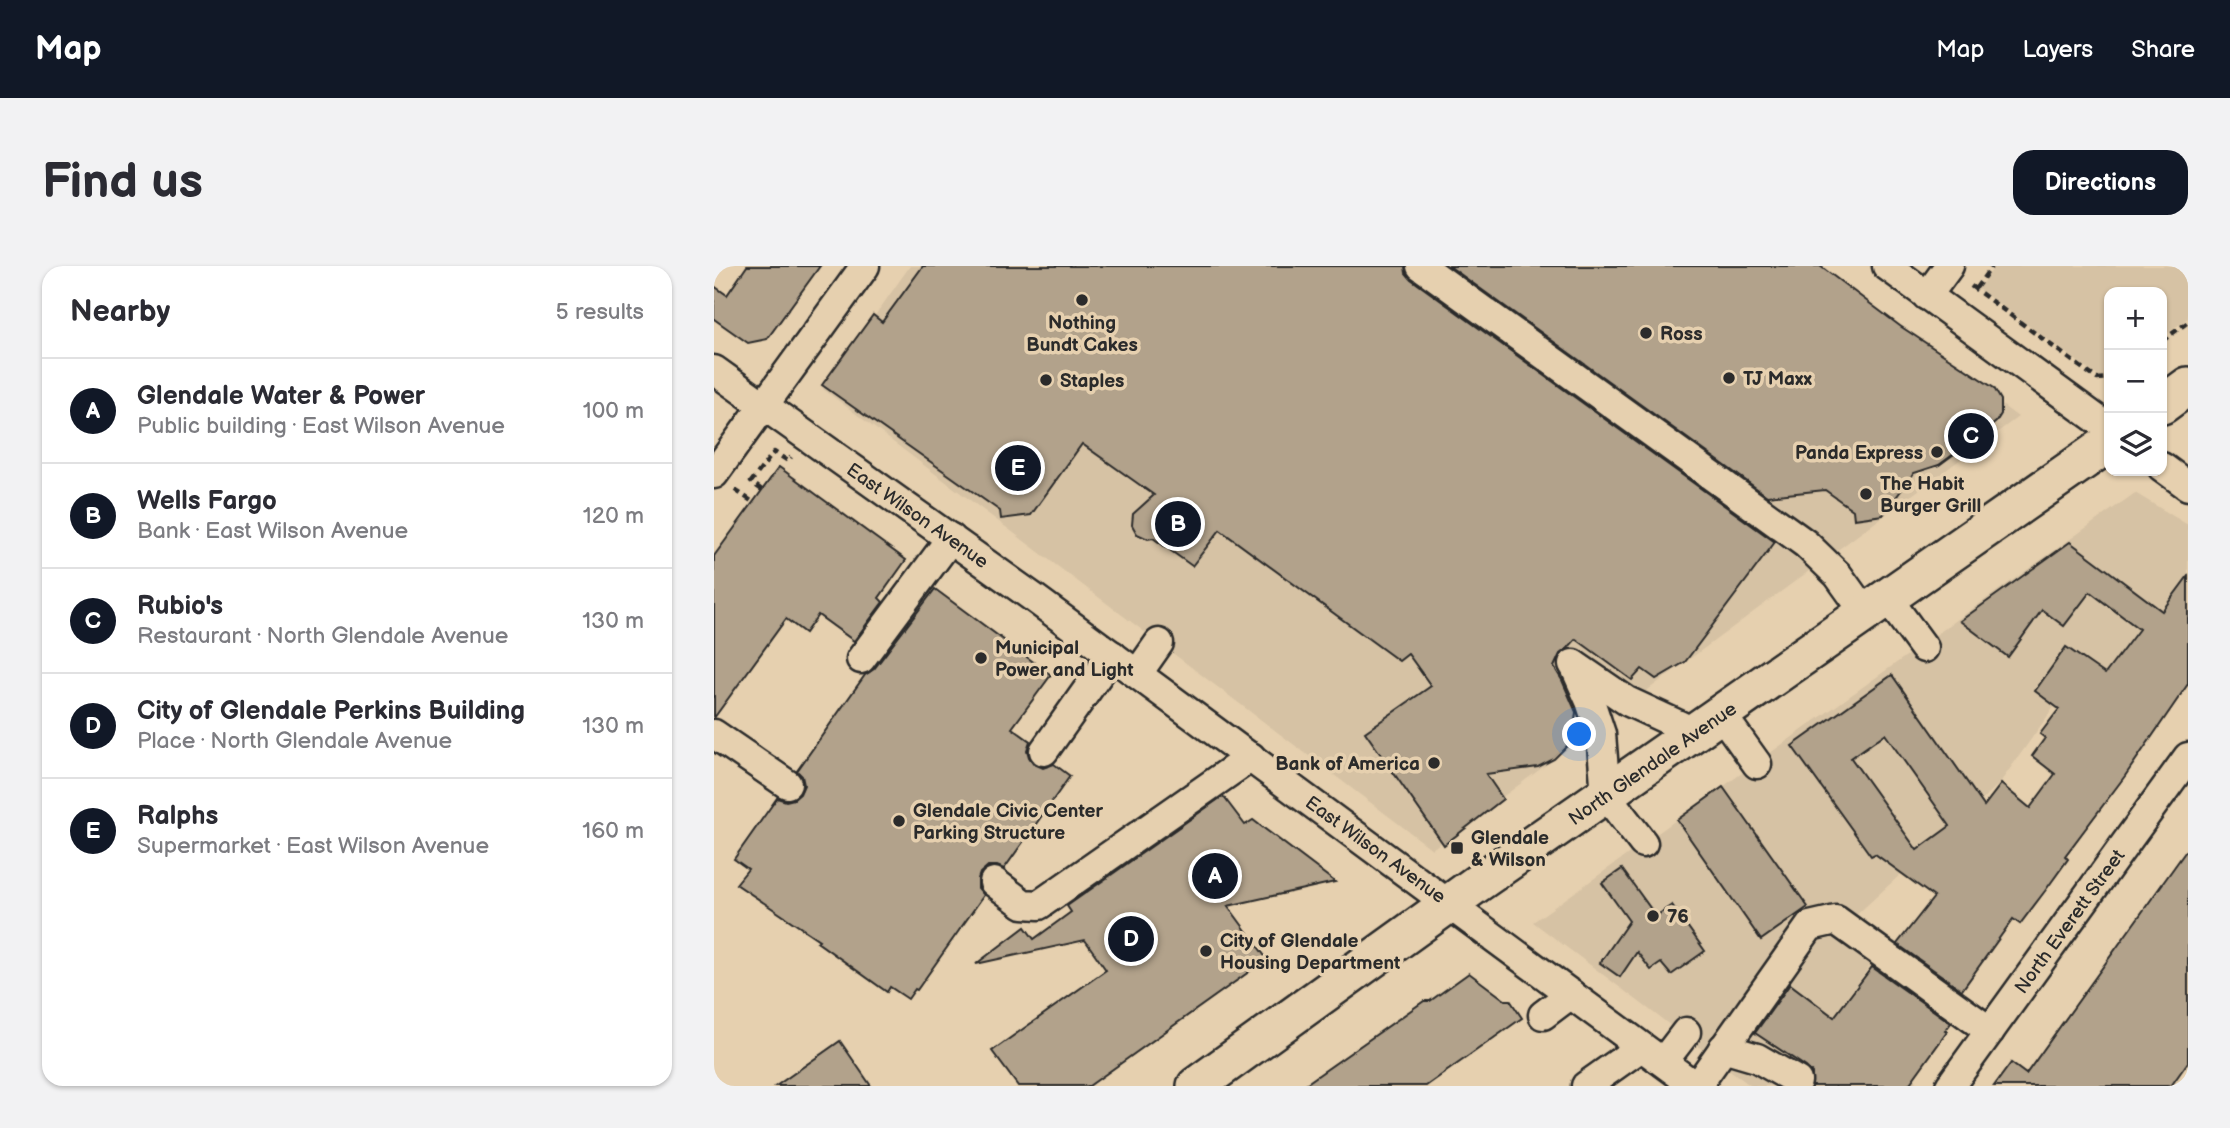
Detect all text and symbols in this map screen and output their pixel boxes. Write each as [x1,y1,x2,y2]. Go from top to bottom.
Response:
text: Map [35,29,101,69]
text: Map [1936,35,1984,64]
text: Layers [2022,35,2093,64]
text: Share [2131,35,2195,64]
button: Directions [2013,150,2188,215]
text: Find us [42,153,203,212]
map controls [2104,287,2167,476]
button: + [2104,287,2167,350]
marker: Nothing Bundt Cakes [1074,292,1090,308]
text: Nearby [70,294,170,330]
text: 5 results [556,298,644,326]
place label: Nothing Bundt Cakes [1026,312,1138,357]
place label: Ross [1660,323,1703,346]
marker: Ross [1638,325,1654,341]
button: − [2104,350,2167,413]
place label: TJ Maxx [1743,368,1812,391]
place label: Staples [1060,370,1124,393]
marker: TJ Maxx [1721,370,1737,386]
marker: Staples [1038,372,1054,388]
text: Glendale Water & Power [137,381,425,412]
text: A [86,397,100,425]
text: 100 m [583,397,644,425]
pin: C [1948,410,1994,462]
text: Public building · East Wilson Avenue [137,412,505,440]
button: layers [2104,413,2167,476]
pin: E [995,442,1041,494]
place label: Panda Express [1795,442,1923,465]
marker: Panda Express [1929,444,1945,460]
street label: East Wilson Avenue [842,459,992,574]
place label: The Habit Burger Grill [1880,473,1981,518]
text: Wells Fargo [137,486,277,517]
marker: The Habit Burger Grill [1858,486,1874,502]
pin: B [1155,498,1201,550]
text: B [85,502,101,530]
text: 120 m [583,502,644,530]
text: Bank · East Wilson Avenue [137,517,408,545]
text: Rubio's [137,591,223,622]
text: C [85,607,101,635]
text: 130 m [582,607,644,635]
text: Restaurant · North Glendale Avenue [137,622,508,650]
place label: Municipal Power and Light [995,637,1134,682]
marker: Municipal Power and Light [973,650,989,666]
text: City of Glendale Perkins Building [137,696,525,727]
street label: North Glendale Avenue [1564,697,1741,831]
text: D [85,712,101,740]
text: 130 m [582,712,644,740]
your location [1562,717,1596,751]
text: Place · North Glendale Avenue [137,727,452,755]
place label: Bank of America [1275,753,1420,776]
marker: Bank of America [1426,755,1442,771]
street label: East Wilson Avenue [1300,792,1450,909]
place label: Glendale Civic Center Parking Structure [913,800,1103,845]
text: Ralphs [137,801,218,832]
marker: Glendale Civic Center Parking Structure [891,813,907,829]
text: E [86,817,100,845]
text: 160 m [582,817,644,845]
place label: Glendale & Wilson [1471,827,1549,872]
text: Supermarket · East Wilson Avenue [137,832,489,860]
marker: Glendale & Wilson [1449,840,1465,856]
street label: North Everett Street [2010,845,2130,998]
pin: A [1192,850,1238,902]
place label: 76 [1667,906,1689,929]
marker: 76 [1645,908,1661,924]
pin: D [1108,913,1154,965]
place label: City of Glendale Housing Department [1220,930,1401,975]
marker: City of Glendale Housing Department [1198,943,1214,959]

